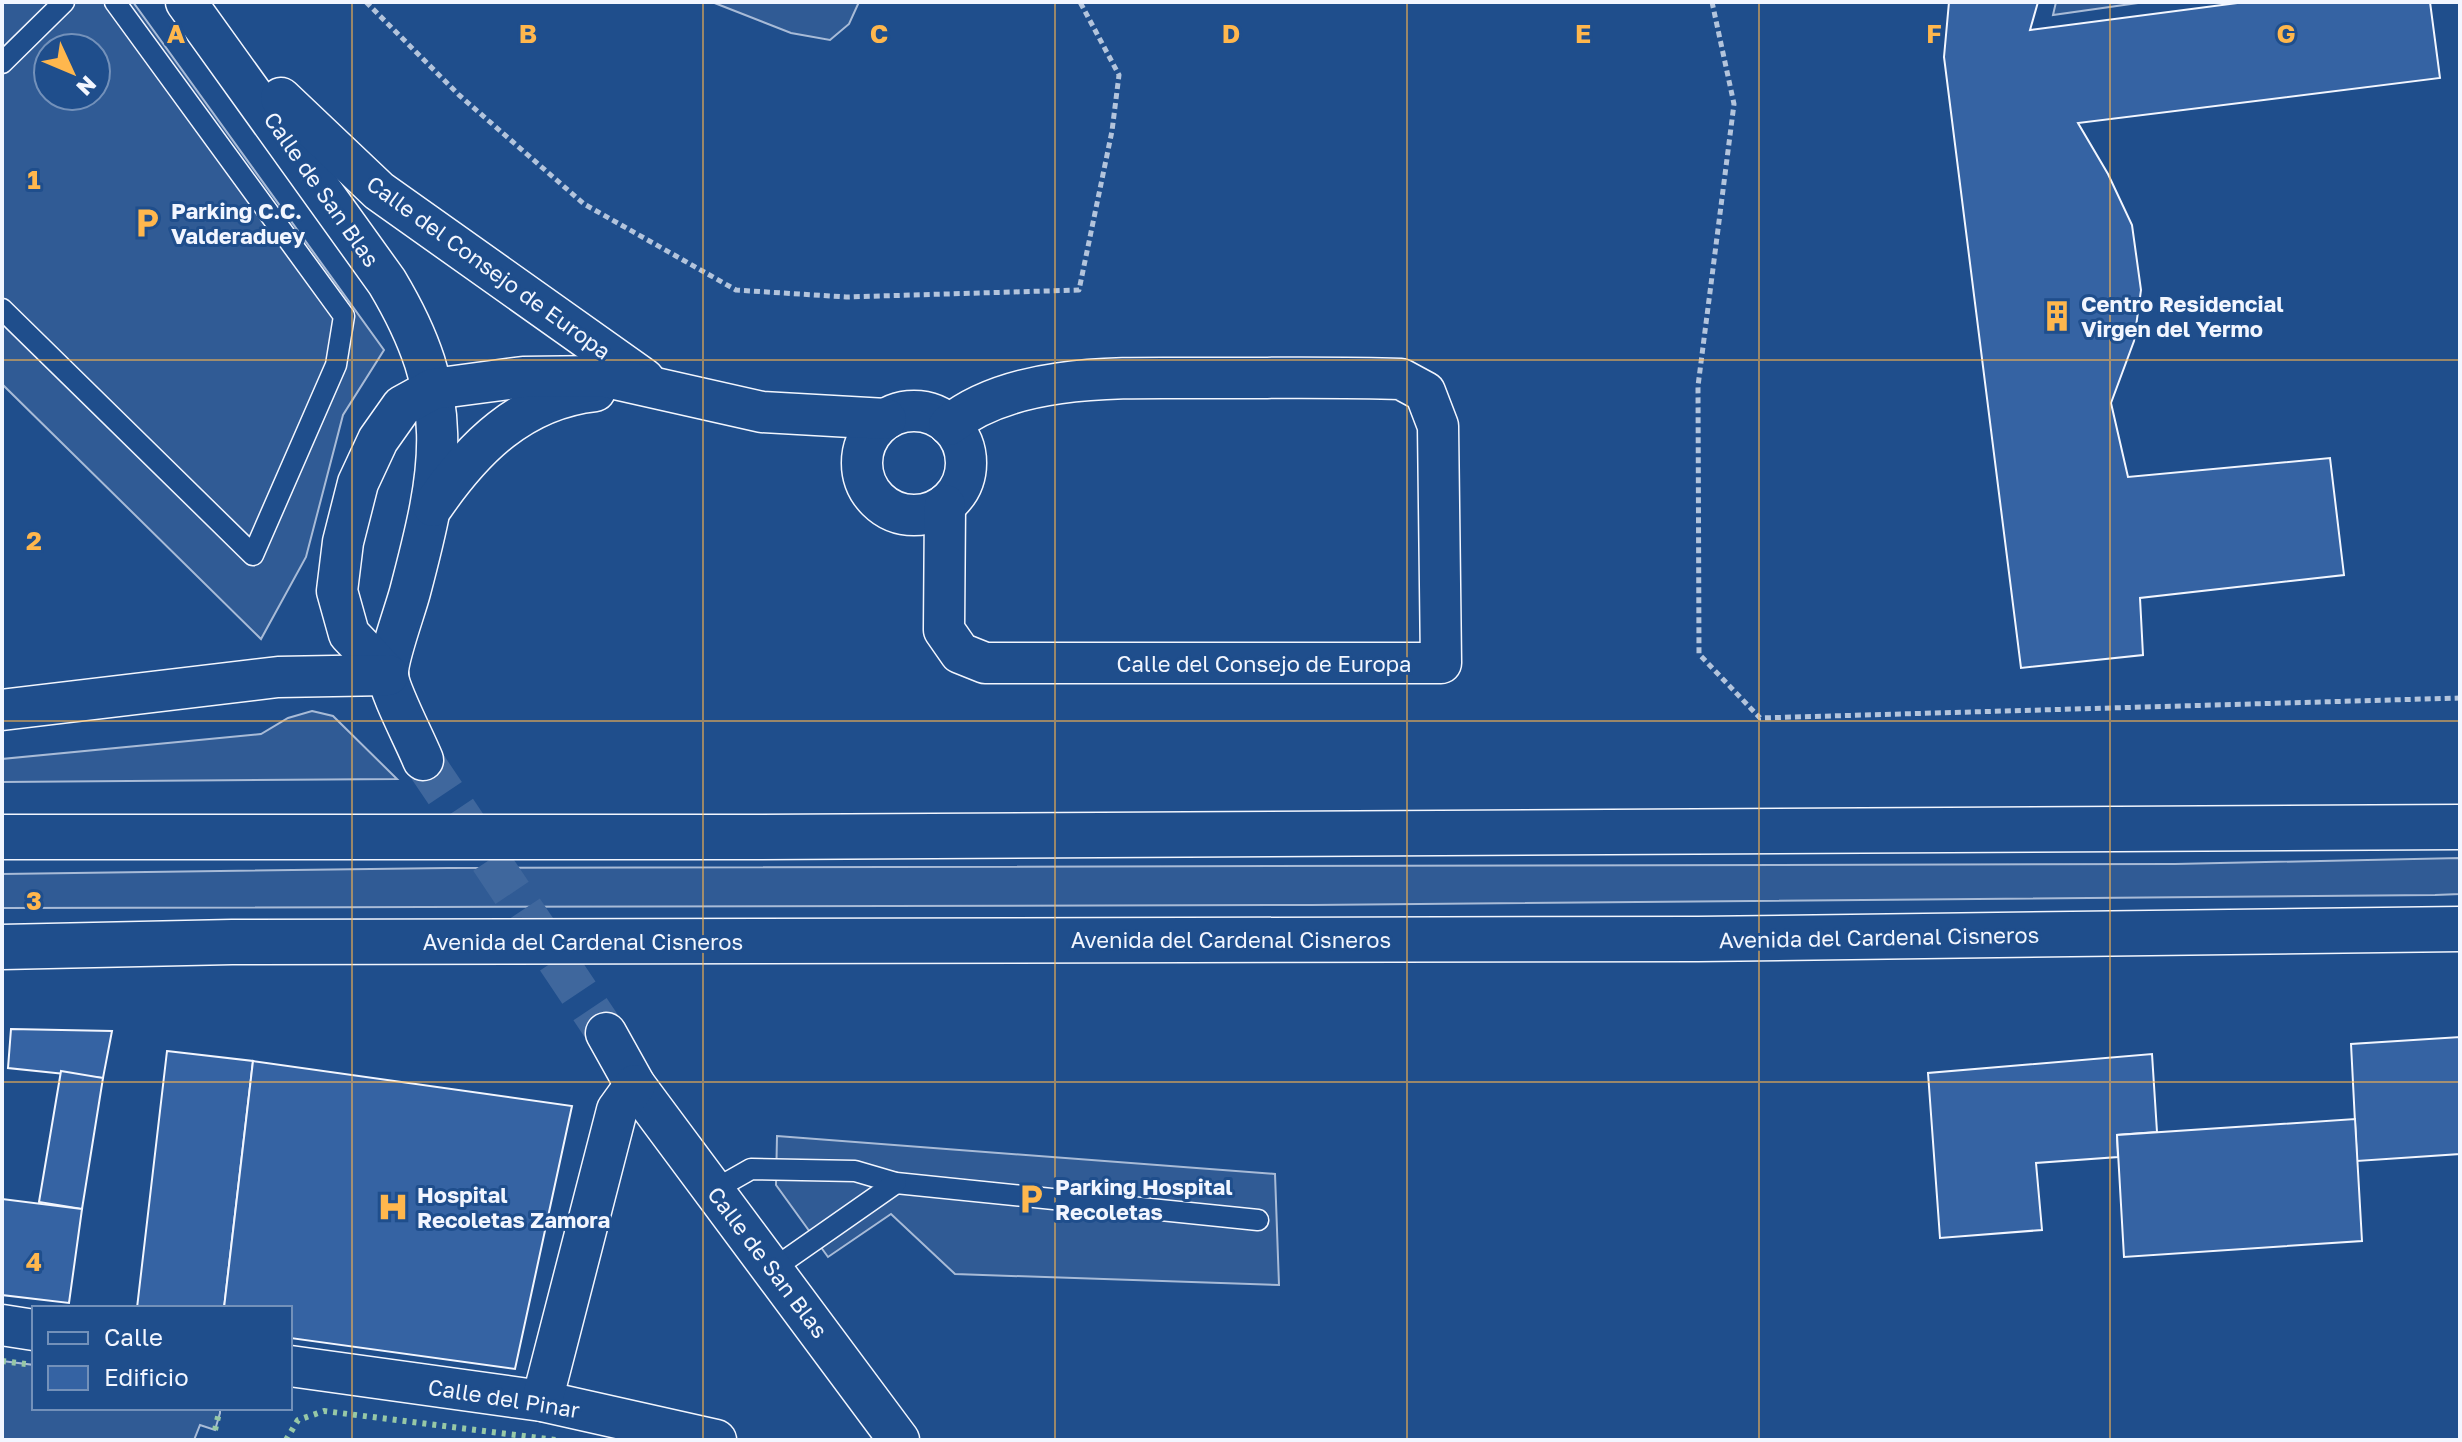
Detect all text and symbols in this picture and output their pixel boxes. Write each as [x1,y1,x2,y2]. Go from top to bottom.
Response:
text: A [167,18,186,49]
text: B [519,18,537,49]
text: C [870,18,888,49]
text: D [1222,18,1240,49]
text: E [1575,18,1591,49]
text: F [1926,18,1942,49]
text: G [2276,18,2296,49]
north arrow [32,32,112,112]
text: N [71,71,102,102]
street label: Calle de San Blas [259,106,385,272]
text: 1 [27,164,41,195]
street label: Calle del Consejo de Europa [362,169,616,365]
place label: Parking C.C. Valderaduey [171,197,305,249]
parking icon: Parking C.C. Valderaduey [130,206,164,240]
place label: Centro Residencial Virgen del Yermo [2081,290,2284,342]
building icon: Centro Residencial Virgen del Yermo [2040,299,2074,333]
text: 2 [26,525,42,556]
street label: Calle del Consejo de Europa [1116,650,1412,677]
text: 3 [26,885,42,916]
street label: Avenida del Cardenal Cisneros [1719,921,2039,953]
street label: Avenida del Cardenal Cisneros [1071,926,1391,953]
street label: Avenida del Cardenal Cisneros [423,928,743,955]
place label: Parking Hospital Recoletas [1055,1173,1233,1225]
place label: Hospital Recoletas Zamora [417,1181,610,1233]
street label: Calle de San Blas [702,1181,834,1343]
parking icon: Parking Hospital Recoletas [1014,1182,1048,1216]
hospital icon: Hospital Recoletas Zamora [376,1190,410,1224]
text: 4 [26,1246,42,1277]
legend [32,1306,292,1410]
text: Calle [104,1322,163,1351]
text: Edificio [104,1362,189,1391]
street label: Calle del Pinar [426,1373,582,1423]

